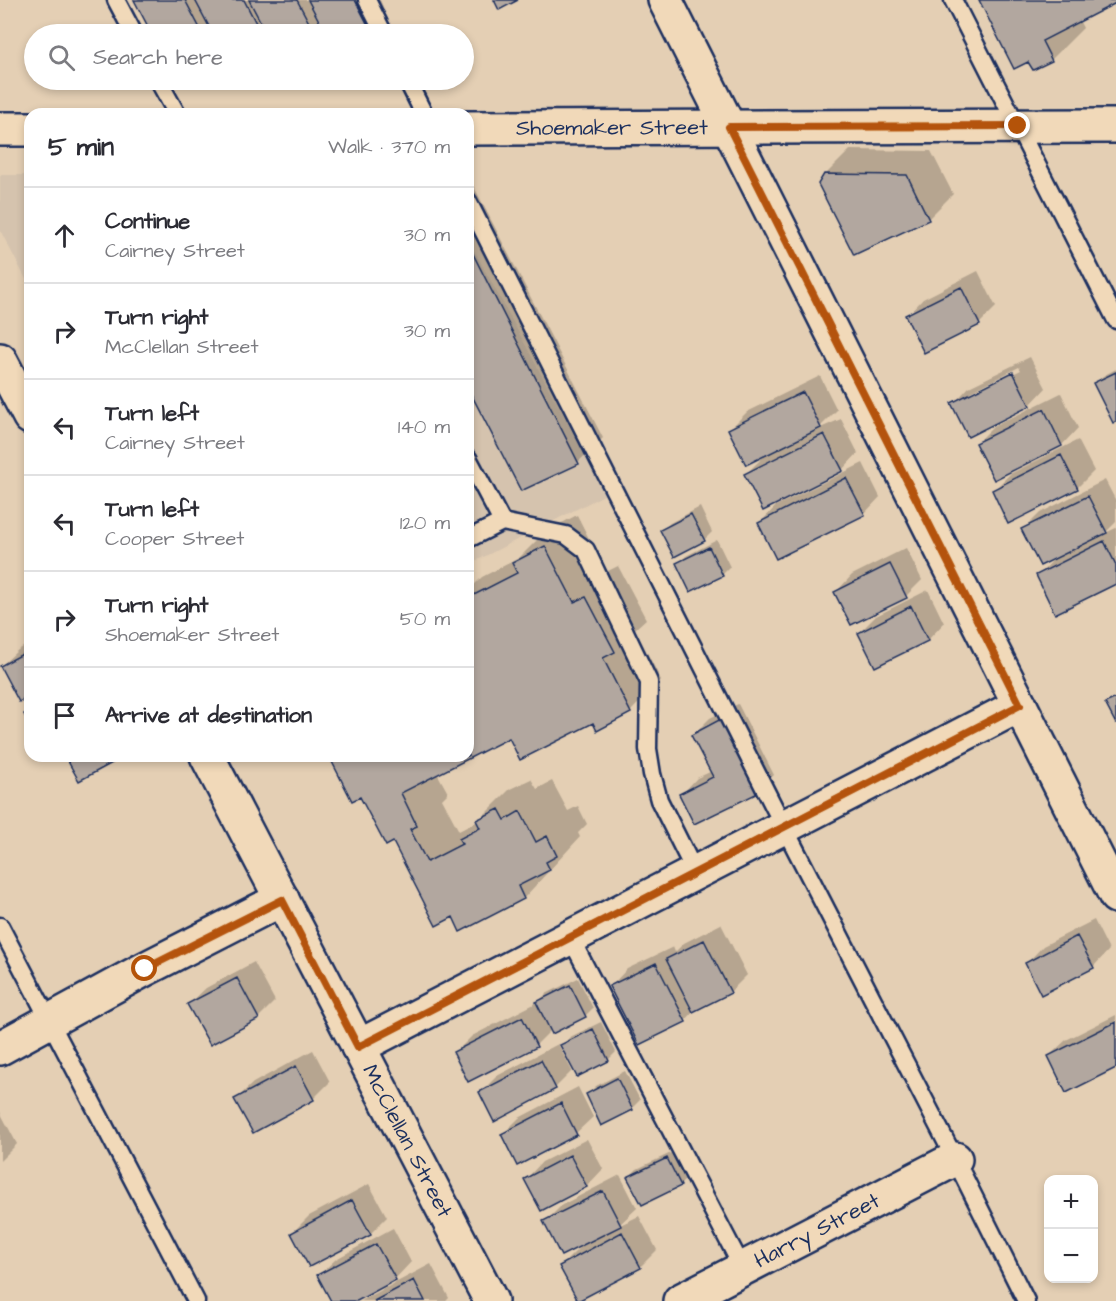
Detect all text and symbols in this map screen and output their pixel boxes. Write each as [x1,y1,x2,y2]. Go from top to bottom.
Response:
search box [24,24,474,90]
icon: search [45,41,78,74]
text: Search here [93,42,223,73]
street label: Shoemaker Street [516,112,708,143]
route end [1004,112,1030,138]
text: 5 min [48,129,114,165]
text: Walk · 370 m [328,133,450,161]
text: Continue [105,206,190,237]
icon: ahead [48,219,81,252]
text: 30 m [404,221,450,249]
text: Cairney Street [105,237,245,265]
text: Turn right [105,302,208,333]
icon: right [48,315,81,348]
text: 30 m [404,317,450,345]
text: McClellan Street [105,333,259,361]
text: Turn left [105,398,199,429]
icon: left [48,411,81,444]
text: 140 m [398,413,450,441]
text: Cairney Street [105,429,245,457]
text: Turn left [105,494,199,525]
icon: left [48,507,81,540]
text: 120 m [400,509,450,537]
text: Cooper Street [105,525,244,553]
text: Turn right [105,590,208,621]
icon: right [48,603,81,636]
text: 50 m [400,605,450,633]
text: Shoemaker Street [105,621,279,649]
icon: arrive [48,699,81,732]
text: Arrive at destination [105,700,312,731]
route start [131,955,157,981]
street label: McClellan Street [355,1059,460,1223]
map controls [1044,1175,1098,1283]
button: + [1044,1175,1098,1229]
street label: Harry Street [749,1185,885,1276]
button: − [1044,1229,1098,1283]

